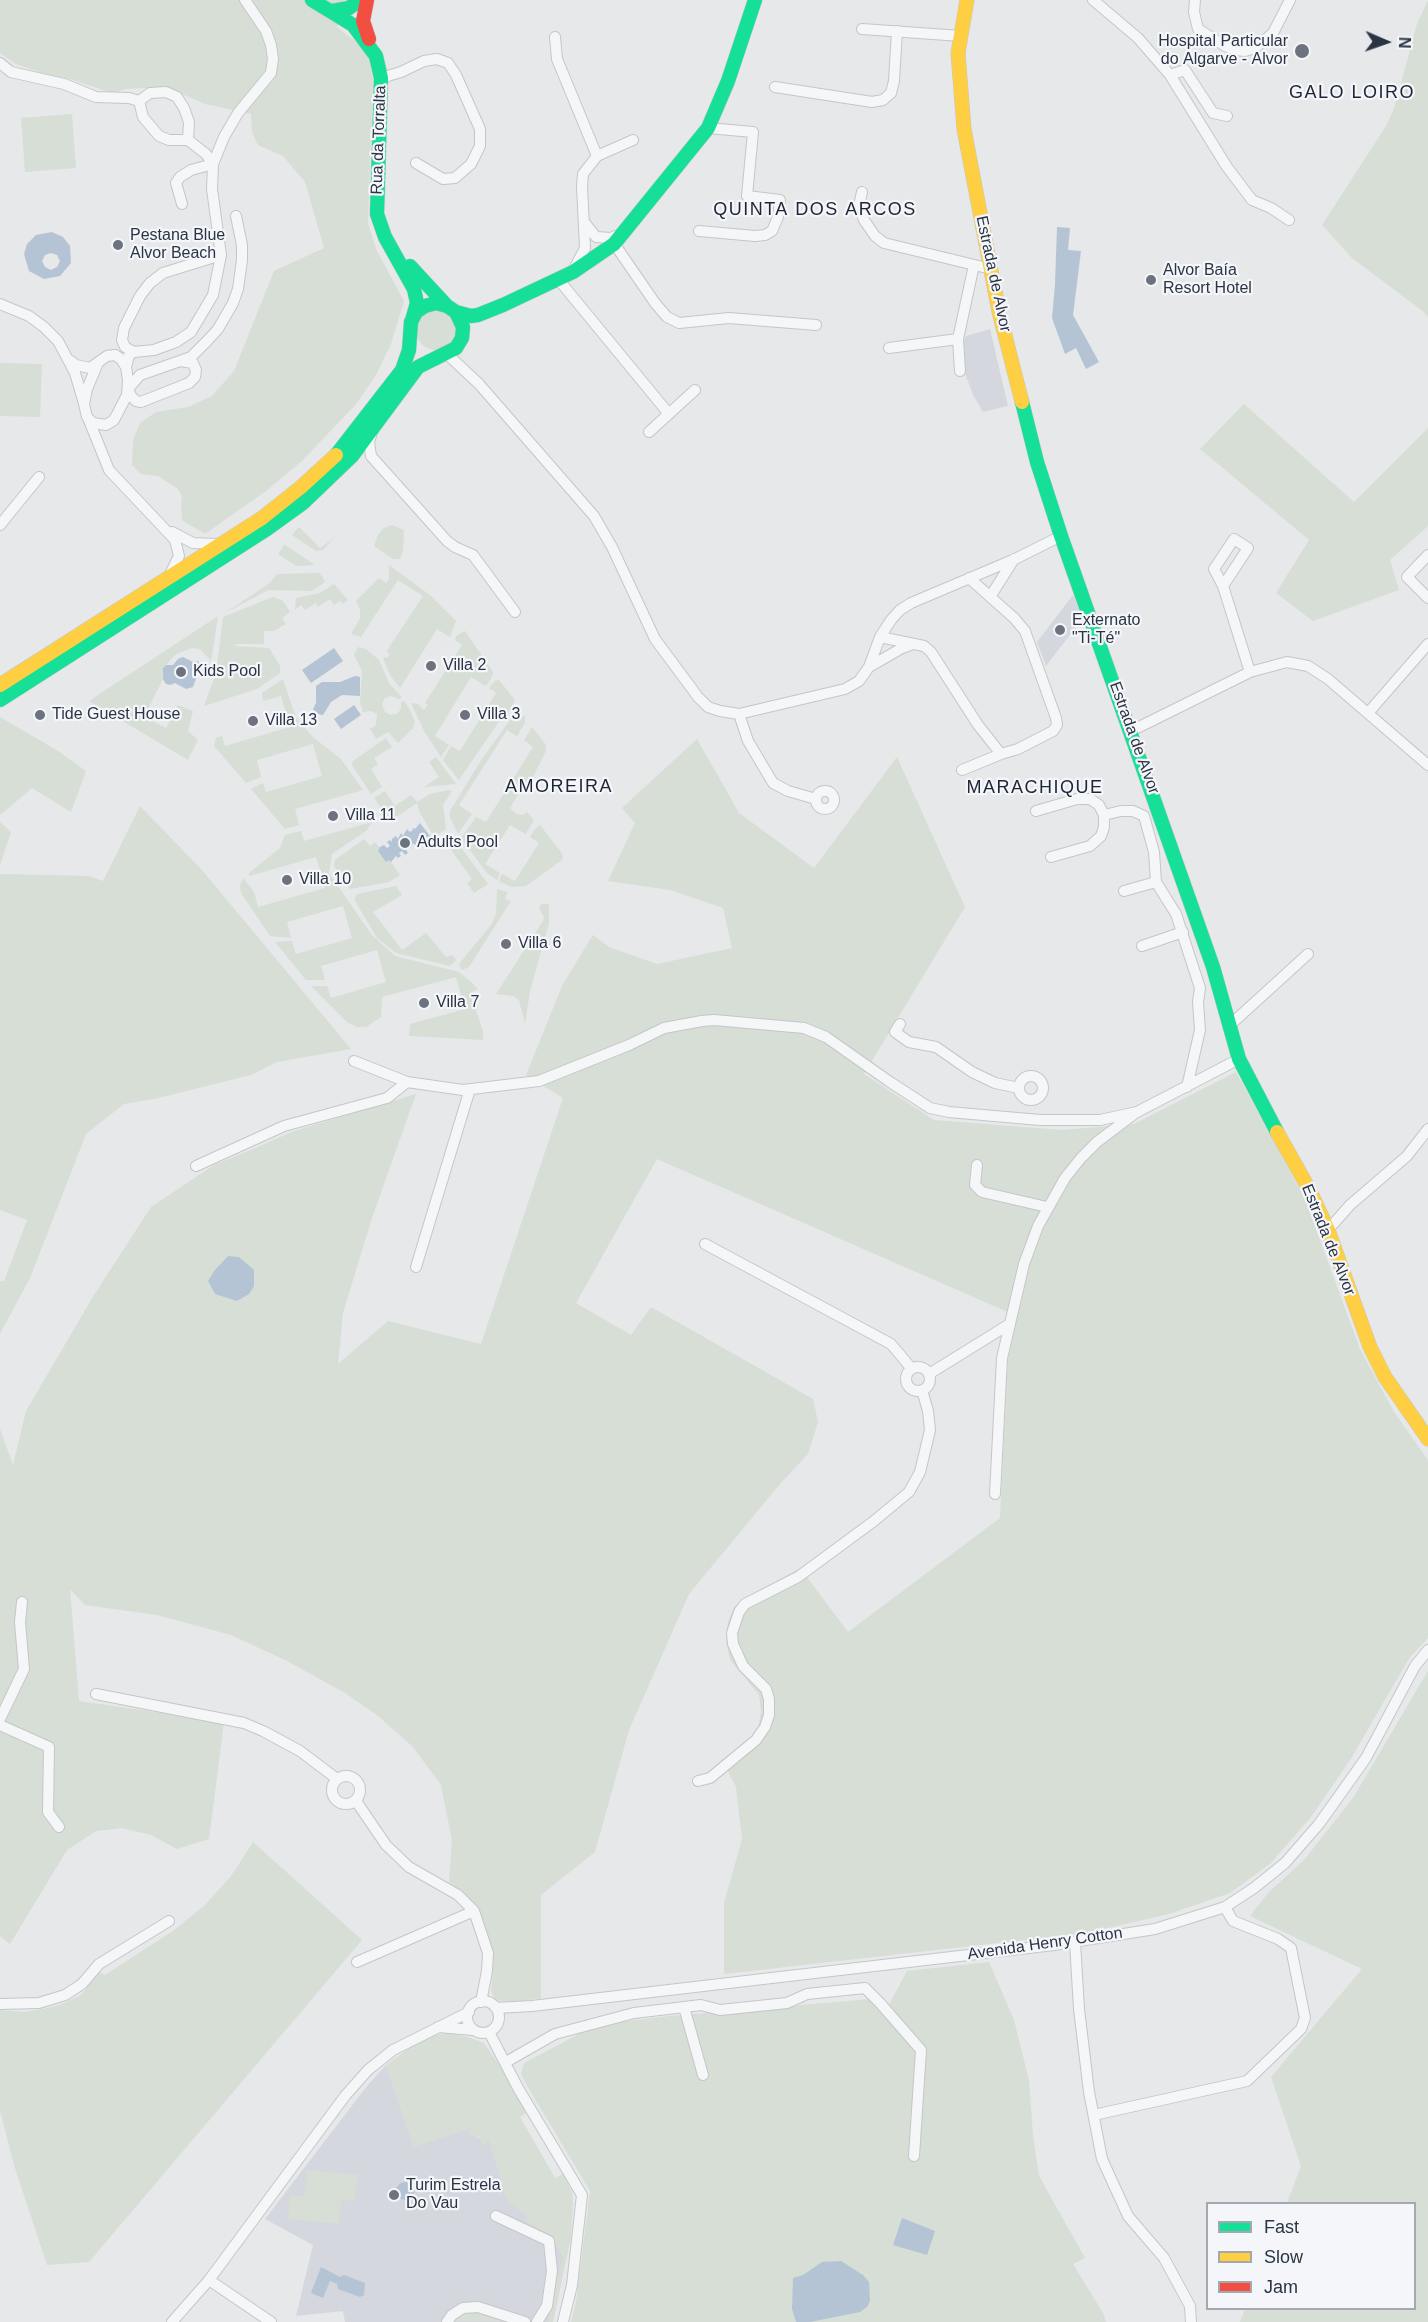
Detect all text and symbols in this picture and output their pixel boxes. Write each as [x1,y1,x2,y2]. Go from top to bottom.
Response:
north arrow [1356,12,1416,72]
place label: Hospital Particular do Algarve - Alvor [1158,32,1288,70]
text: N [1396,37,1413,49]
marker: Hospital Particular do Algarve - Alvor [1293,42,1311,60]
district label: GALO LOIRO [1289,82,1415,104]
street label: Rua da Torralta [367,85,391,195]
district label: QUINTA DOS ARCOS [713,199,917,221]
street label: Estrada de Alvor [971,214,1015,334]
place label: Pestana Blue Alvor Beach [130,226,225,264]
marker: Pestana Blue Alvor Beach [111,238,125,252]
place label: Alvor Baía Resort Hotel [1163,261,1252,299]
marker: Alvor Baía Resort Hotel [1144,273,1158,287]
place label: Externato "Ti-Té" [1072,611,1140,649]
marker: Externato "Ti-Té" [1053,623,1067,637]
place label: Villa 2 [443,656,486,676]
marker: Villa 2 [424,659,438,673]
place label: Kids Pool [193,662,261,682]
marker: Kids Pool [174,665,188,679]
street label: Estrada de Alvor [1105,679,1163,797]
place label: Tide Guest House [52,705,180,725]
place label: Villa 3 [477,705,520,725]
marker: Tide Guest House [33,708,47,722]
marker: Villa 3 [458,708,472,722]
place label: Villa 13 [265,711,317,731]
marker: Villa 13 [246,714,260,728]
district label: AMOREIRA [505,776,613,798]
district label: MARACHIQUE [966,777,1104,799]
place label: Villa 11 [345,806,396,826]
marker: Villa 11 [326,809,340,823]
place label: Adults Pool [417,833,498,853]
marker: Adults Pool [398,836,412,850]
place label: Villa 10 [299,870,351,890]
marker: Villa 10 [280,873,294,887]
place label: Villa 6 [518,934,561,954]
marker: Villa 6 [499,937,513,951]
place label: Villa 7 [436,993,479,1013]
marker: Villa 7 [417,996,431,1010]
street label: Estrada de Alvor [1297,1182,1359,1298]
street label: Avenida Henry Cotton [966,1924,1124,1964]
place label: Turim Estrela Do Vau [406,2176,501,2214]
marker: Turim Estrela Do Vau [387,2188,401,2202]
legend [1206,2202,1416,2310]
text: Fast [1264,2217,1299,2237]
text: Slow [1264,2247,1303,2267]
text: Jam [1264,2277,1298,2297]

